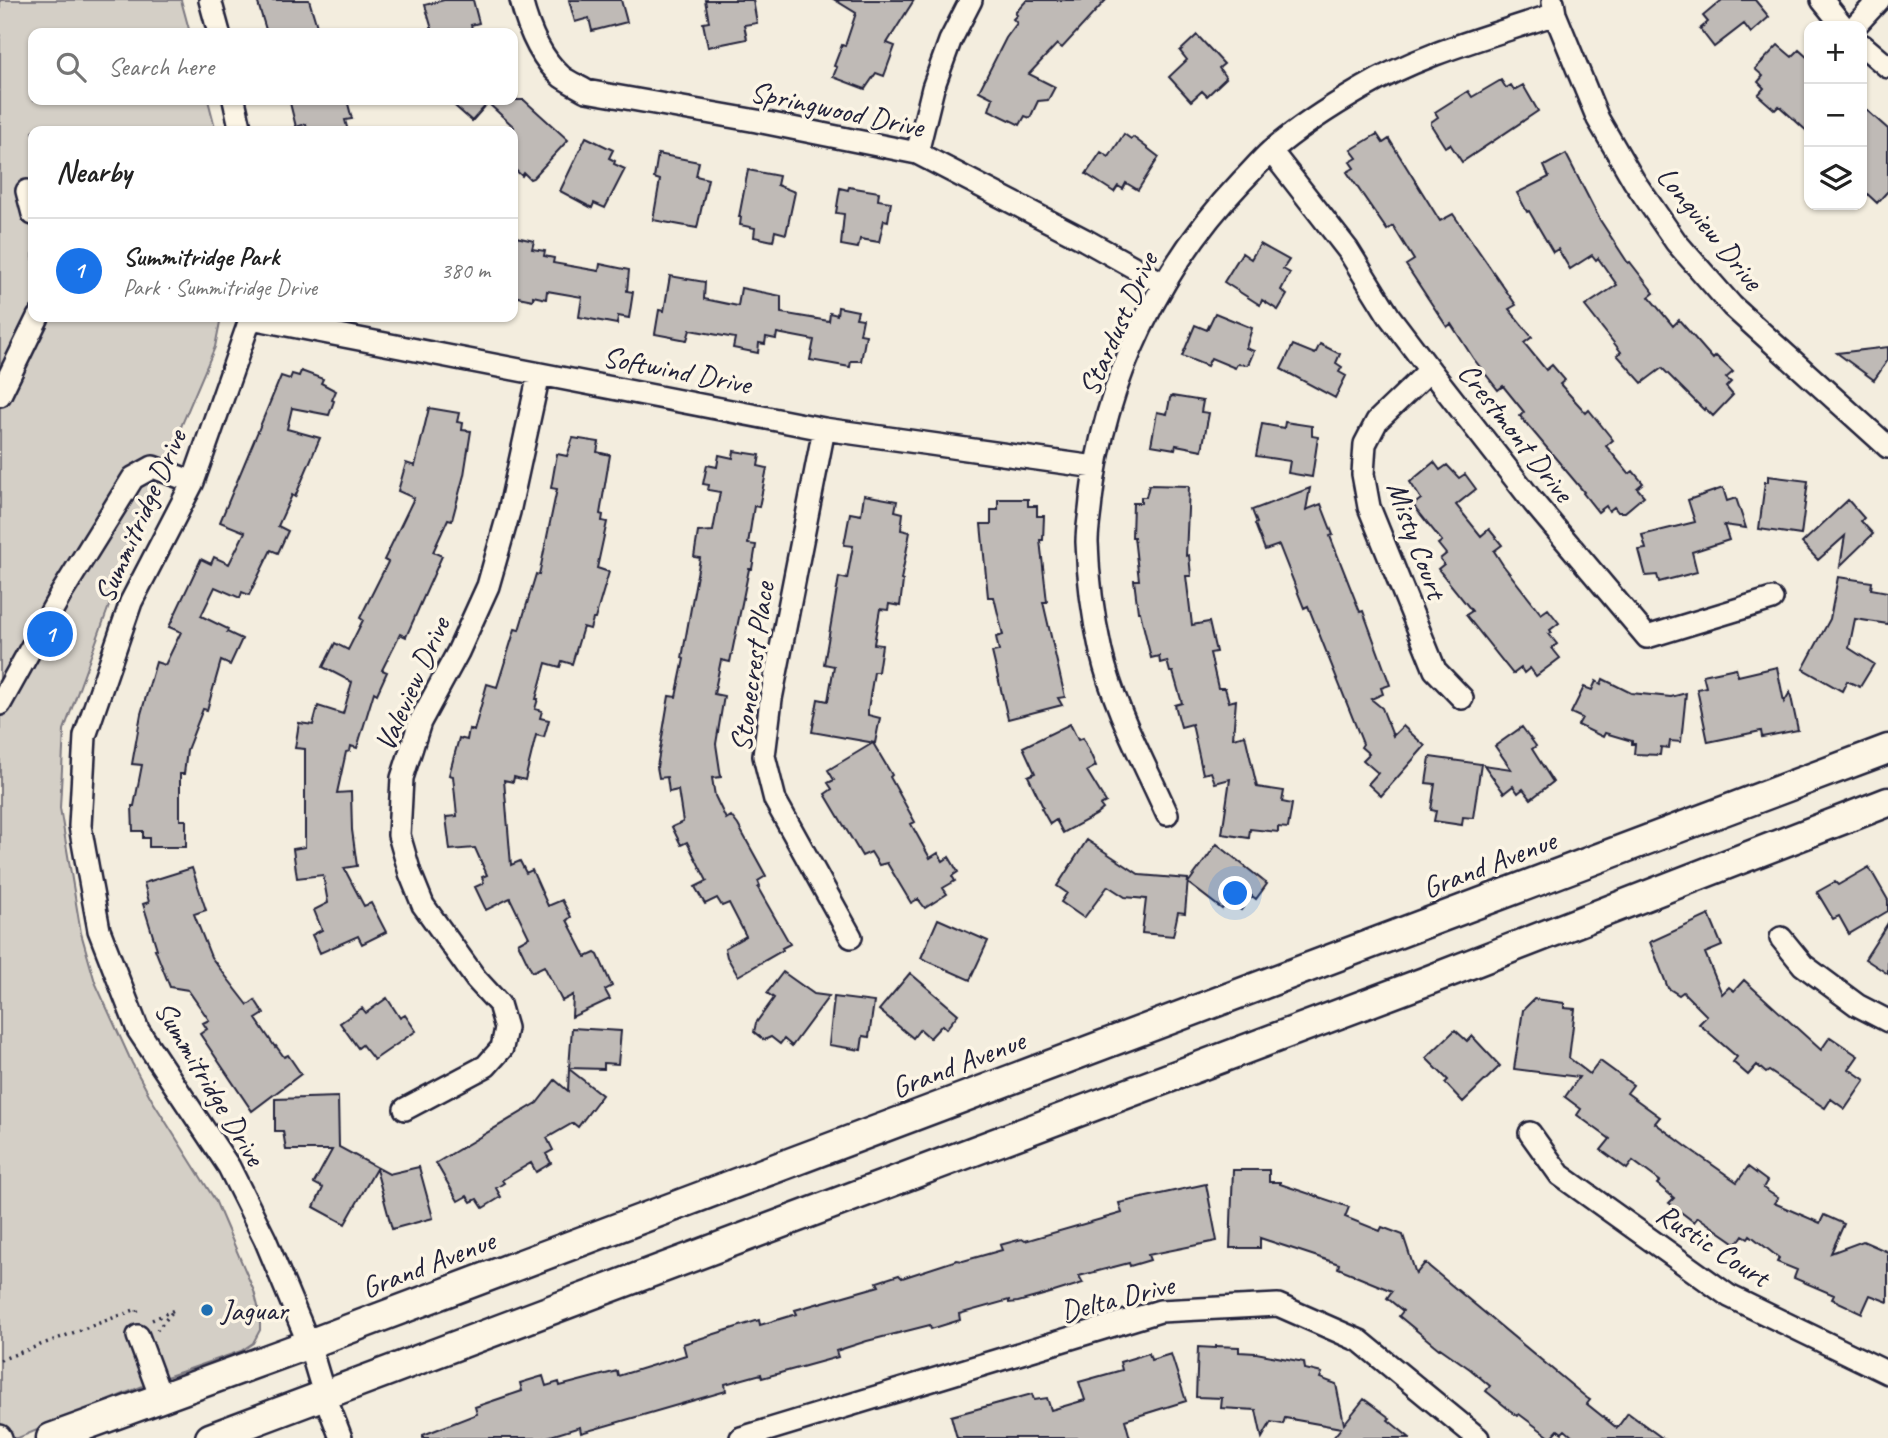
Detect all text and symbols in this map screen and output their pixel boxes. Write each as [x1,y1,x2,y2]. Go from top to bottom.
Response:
map controls [1804,21,1867,210]
button: + [1804,21,1867,84]
search box [28,28,518,105]
icon: search [52,48,90,86]
text: Search here [108,50,214,83]
street label: Springwood Drive [747,72,929,146]
button: − [1804,84,1867,147]
button: layers [1804,147,1867,210]
text: Nearby [56,153,132,191]
street label: Longview Drive [1648,158,1773,300]
text: Summitridge Park [123,240,279,273]
street label: Stardust Drive [1070,244,1167,402]
text: 1 [74,256,84,285]
text: 380 m [441,256,490,285]
text: Park · Summitridge Drive [123,273,317,302]
street label: Softwind Drive [600,337,756,403]
street label: Crestmont Drive [1450,355,1584,511]
street label: Summitridge Drive [85,422,196,608]
street label: Misty Court [1378,476,1457,607]
street label: Stonecrest Place [721,578,783,754]
pin: 1 [27,608,73,660]
street label: Valeview Drive [366,609,459,757]
street label: Grand Avenue [1417,820,1563,907]
your location [1218,876,1252,910]
street label: Summitridge Drive [146,994,275,1174]
street label: Grand Avenue [886,1020,1032,1107]
street label: Rustic Court [1649,1194,1779,1297]
street label: Grand Avenue [356,1220,502,1307]
street label: Delta Drive [1056,1265,1180,1330]
place label: Jaguar [219,1291,290,1329]
marker: Jaguar [199,1302,215,1318]

